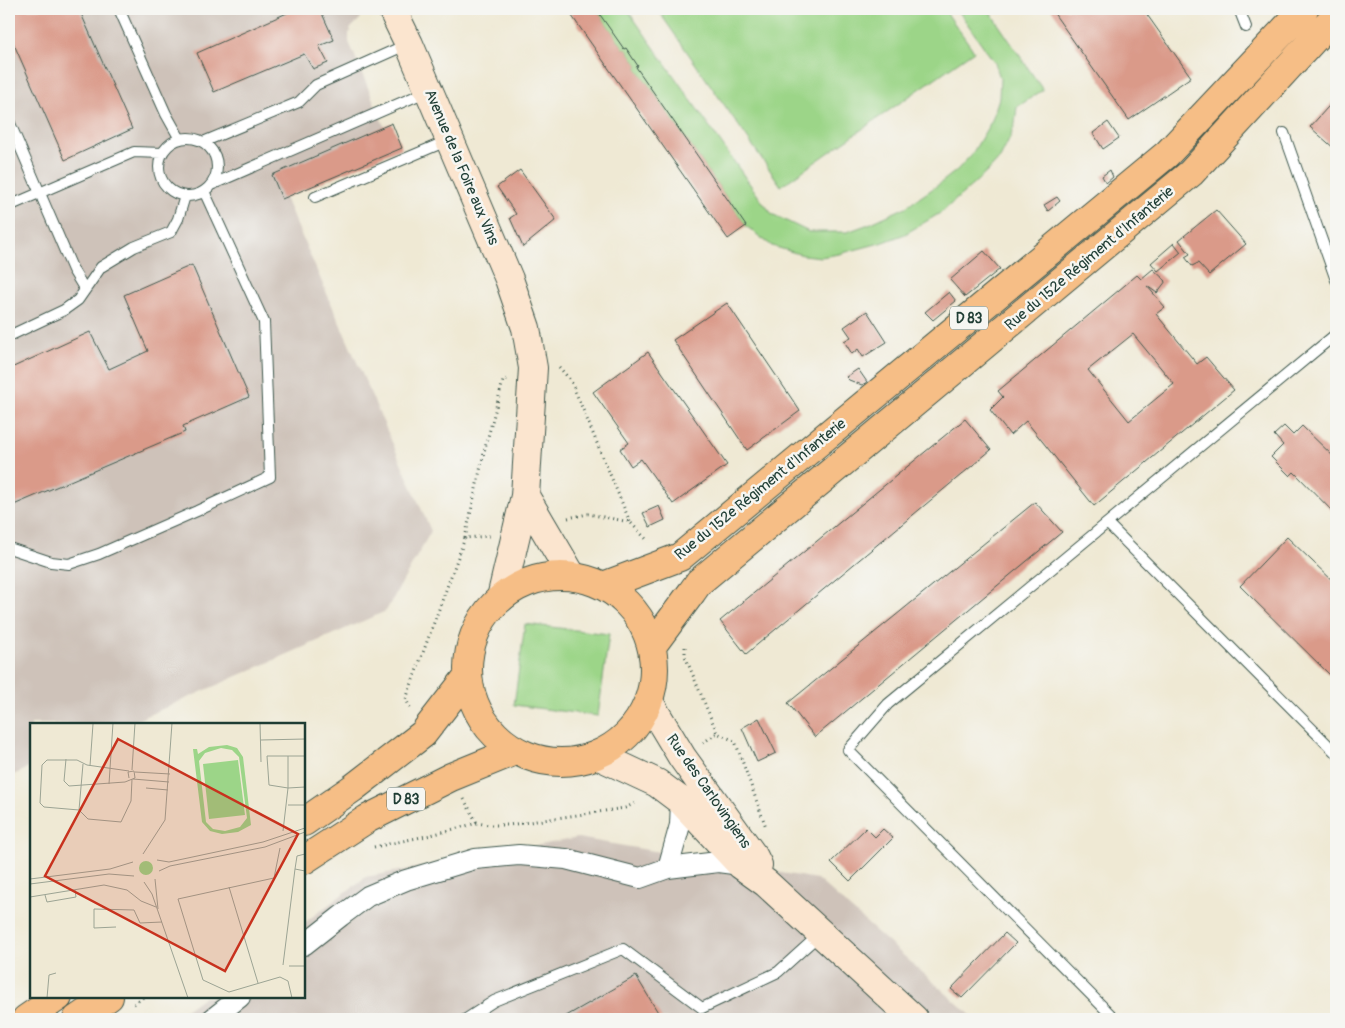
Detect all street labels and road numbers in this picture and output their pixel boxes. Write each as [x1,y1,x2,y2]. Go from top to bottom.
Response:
street label: Avenue de la Foire aux Vins [420,86,503,248]
street label: Rue du 152e Régiment d'Infanterie [1001,182,1178,335]
road number: D 83 [950,306,988,330]
street label: Rue du 152e Régiment d'Infanterie [671,414,850,564]
street label: Rue des Carlovingiens [662,731,755,852]
road number: D 83 [387,788,425,811]

